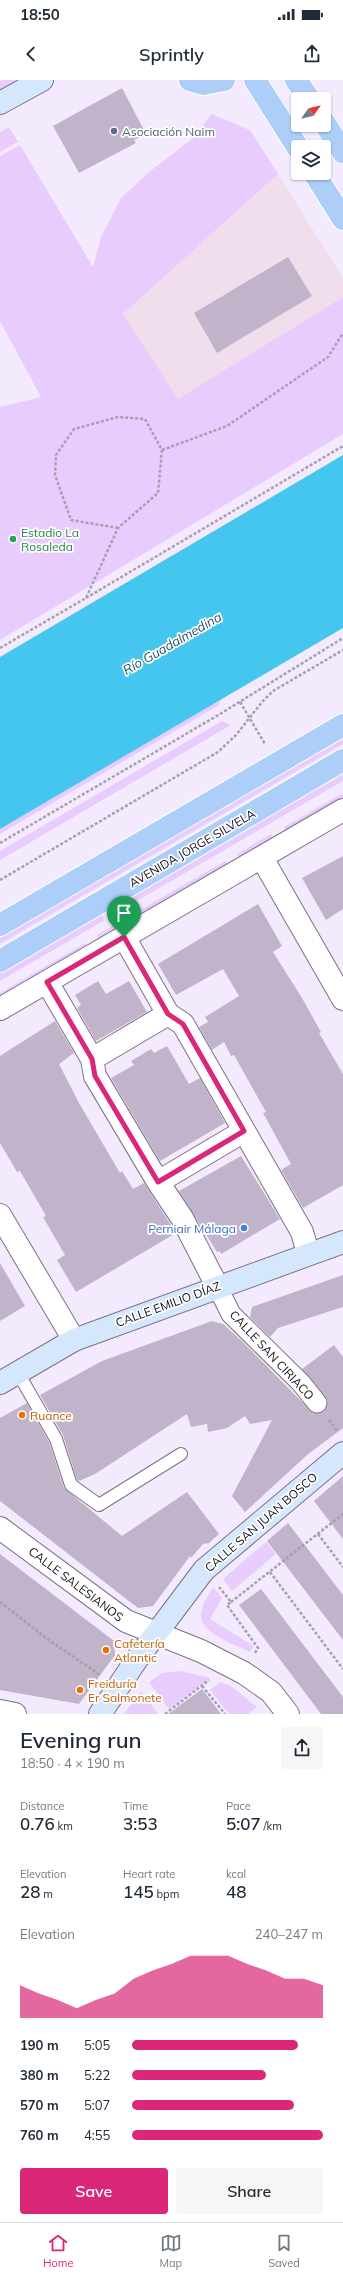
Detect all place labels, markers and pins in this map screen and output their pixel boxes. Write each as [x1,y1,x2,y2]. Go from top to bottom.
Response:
place label: Asociación Naim [122,124,215,139]
marker: Asociación Naim [109,126,119,136]
place label: Estadio La Rosaleda [21,525,79,554]
marker: Estadio La Rosaleda [8,534,18,544]
pin [107,896,141,937]
place label: Perniair Málaga [148,1221,236,1236]
marker: Perniair Málaga [239,1223,249,1233]
place label: Ruance [30,1408,72,1423]
marker: Ruance [17,1410,27,1420]
place label: Cafetería Atlantic [114,1636,165,1665]
marker: Cafetería Atlantic [101,1645,111,1655]
place label: Freiduría Er Salmonete [88,1676,162,1705]
marker: Freiduría Er Salmonete [75,1685,85,1695]

